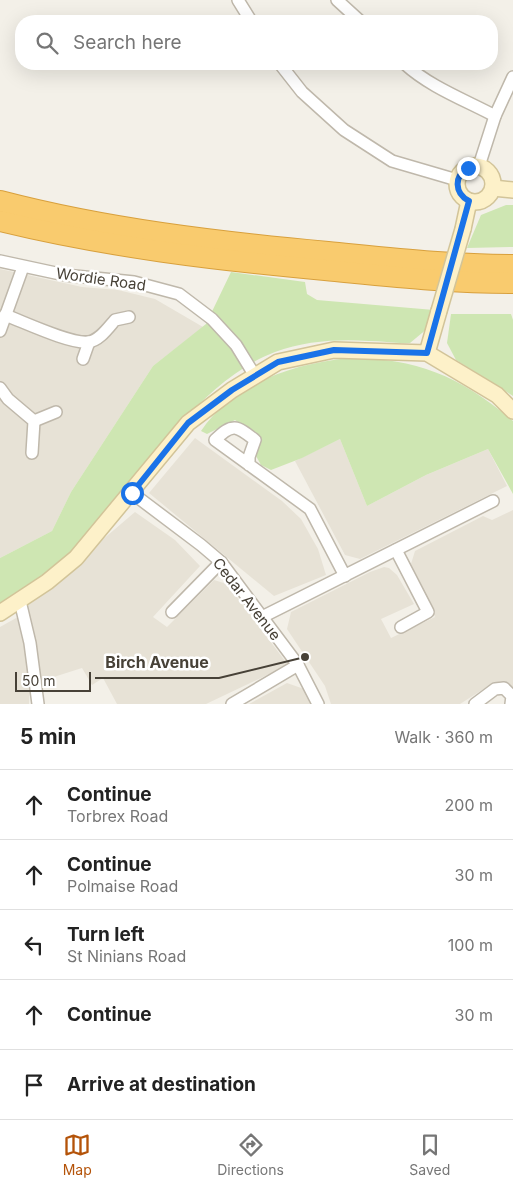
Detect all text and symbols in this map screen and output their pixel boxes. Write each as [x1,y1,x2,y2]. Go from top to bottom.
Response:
search box [15,15,498,70]
icon: search [33,29,61,57]
text: Search here [73,31,182,54]
route end [457,157,480,180]
street label: Wordie Road [55,263,147,295]
route start [121,482,144,505]
street label: Cedar Avenue [209,554,285,644]
callout: Birch Avenue [95,647,219,678]
text: Birch Avenue [105,652,209,672]
scale bar [15,669,91,692]
text: 50 m [22,672,56,689]
text: 5 min [20,724,76,749]
text: Walk · 360 m [394,727,493,747]
text: Continue [67,783,152,806]
icon: ahead [20,791,48,819]
text: 200 m [445,795,493,815]
text: Torbrex Road [67,806,168,826]
text: Continue [67,853,152,876]
icon: ahead [20,861,48,889]
text: 30 m [455,865,493,885]
text: Polmaise Road [67,876,178,896]
text: Turn left [67,923,145,946]
icon: left [20,931,48,959]
text: 100 m [448,935,493,955]
text: St Ninians Road [67,946,186,966]
icon: ahead [20,1001,48,1029]
text: Continue [67,1003,152,1026]
text: 30 m [455,1005,493,1025]
icon: arrive [20,1071,48,1099]
text: Arrive at destination [67,1073,256,1096]
tab: Map [63,1131,92,1178]
tab: Directions [217,1131,284,1178]
tab: Saved [409,1131,450,1178]

